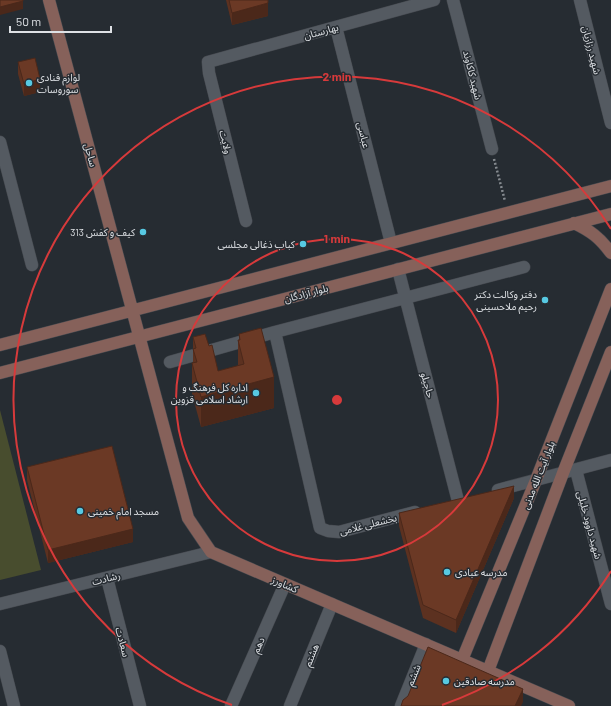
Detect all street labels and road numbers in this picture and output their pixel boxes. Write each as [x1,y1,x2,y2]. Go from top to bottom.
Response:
street label: بهارستان [302,21,340,42]
street label: شهید رزازیان [579,25,604,76]
street label: شهید کاکاوند [460,49,485,101]
street label: عباسی [355,121,373,149]
street label: ولایت [216,129,235,155]
street label: ساحل [82,142,100,168]
street label: بلوار آزادگان [283,281,330,306]
street label: حاجیلو [418,371,437,400]
street label: بلوار آیت الله مدنی [519,439,558,511]
street label: شهید داوود خلیلی [574,490,605,561]
street label: بخشعلی غلامی [338,511,398,537]
street label: رشادت [91,569,122,588]
street label: کشاورز [269,573,301,596]
street label: سعادت [113,626,133,659]
street label: دهم [249,635,269,656]
street label: هشتم [301,642,323,669]
street label: ششم [403,662,425,688]

